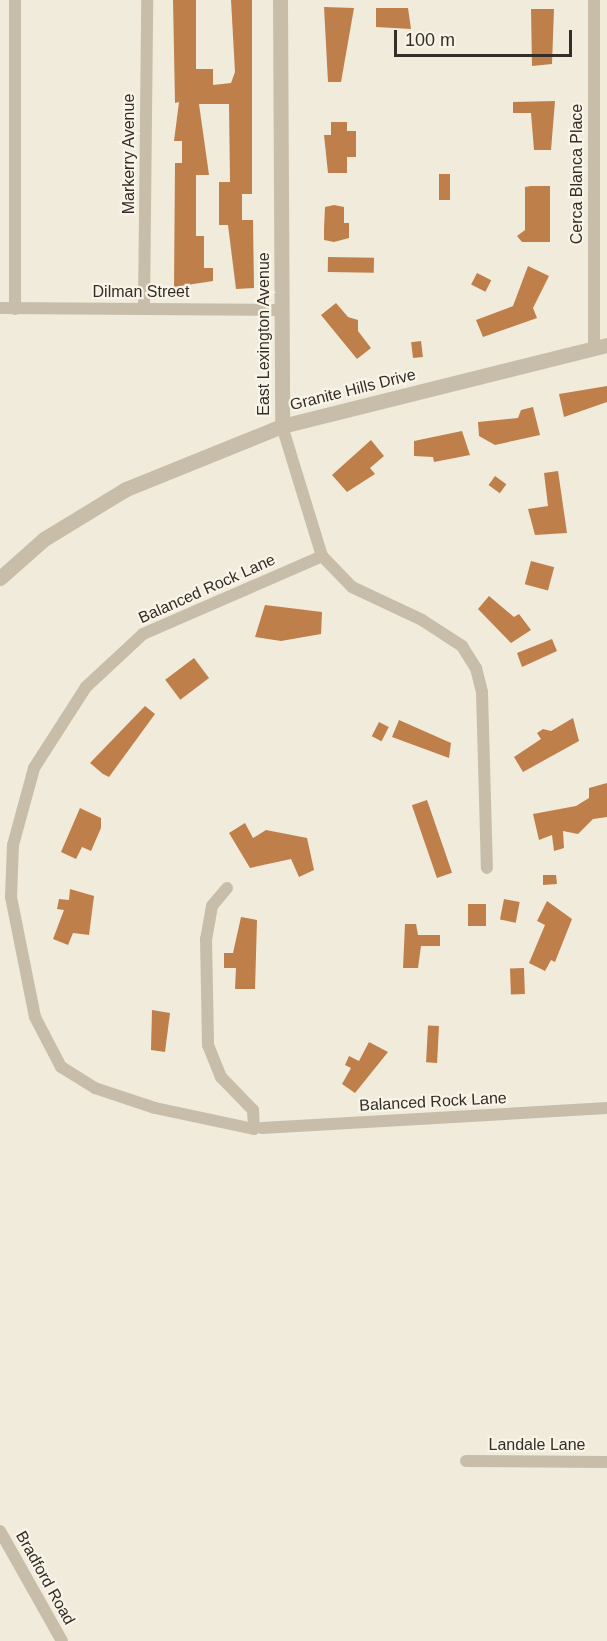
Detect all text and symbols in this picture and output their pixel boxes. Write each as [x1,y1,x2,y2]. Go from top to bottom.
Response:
scale bar [397,18,576,56]
text: 100 m [405,30,455,50]
street label: Markerry Avenue [119,93,139,215]
street label: Cerca Blanca Place [567,104,587,244]
street label: East Lexington Avenue [254,252,274,416]
street label: Dilman Street [93,282,189,302]
street label: Granite Hills Drive [288,365,418,415]
street label: Balanced Rock Lane [136,550,278,628]
street label: Balanced Rock Lane [359,1089,507,1115]
street label: Landale Lane [489,1435,585,1455]
street label: Bradford Road [11,1528,79,1628]

